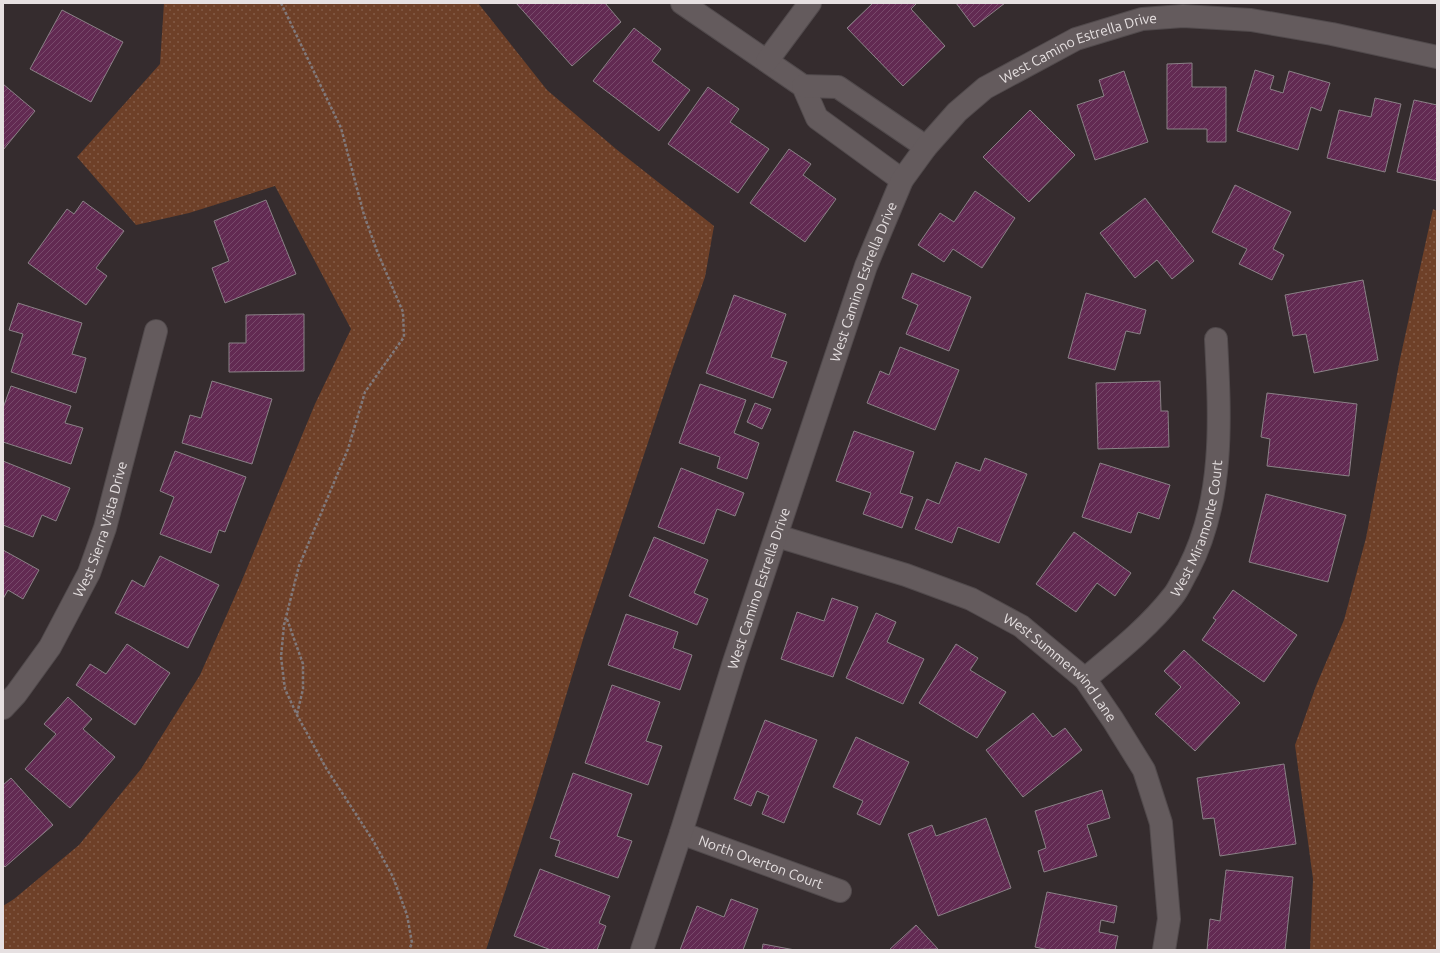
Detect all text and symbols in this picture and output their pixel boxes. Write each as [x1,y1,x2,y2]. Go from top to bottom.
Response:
street label: West Camino Estrella Drive [997,10,1158,87]
street label: West Camino Estrella Drive [827,199,900,364]
street label: West Sierra Vista Drive [70,459,130,600]
street label: West Miramonte Court [1167,459,1225,600]
street label: West Camino Estrella Drive [724,505,793,671]
street label: West Summerwind Lane [1001,610,1120,725]
street label: North Overton Court [696,832,826,892]

